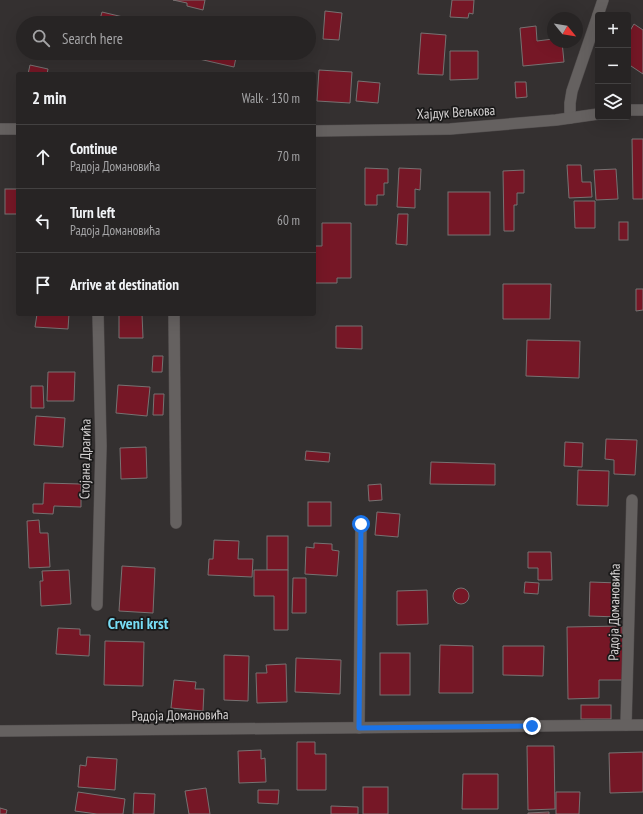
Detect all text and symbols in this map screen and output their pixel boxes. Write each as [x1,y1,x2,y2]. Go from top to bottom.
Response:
north arrow [547,12,583,48]
map controls [595,12,631,120]
button: + [595,12,631,48]
search box [16,16,316,60]
icon: search [30,27,52,49]
text: Search here [62,29,123,48]
button: − [595,48,631,84]
button: layers [595,84,631,120]
text: 2 min [32,87,66,109]
text: Walk · 130 m [242,90,300,107]
street label: Хајдук Вељкова [416,101,496,123]
text: Continue [70,139,117,158]
icon: ahead [32,146,54,168]
text: 70 m [277,148,300,165]
text: Радоја Домановића [70,158,160,175]
text: Turn left [70,203,115,222]
icon: left [32,210,54,232]
text: 60 m [277,212,300,229]
text: Радоја Домановића [70,222,160,239]
icon: arrive [32,274,54,296]
text: Arrive at destination [70,275,179,294]
street label: Стојана Драгића [75,419,95,499]
route start [352,515,370,533]
street label: Радоја Домановића [604,563,624,661]
district label: Crveni krst [108,613,169,633]
street label: Радоја Домановића [131,705,229,725]
route end [523,717,541,735]

